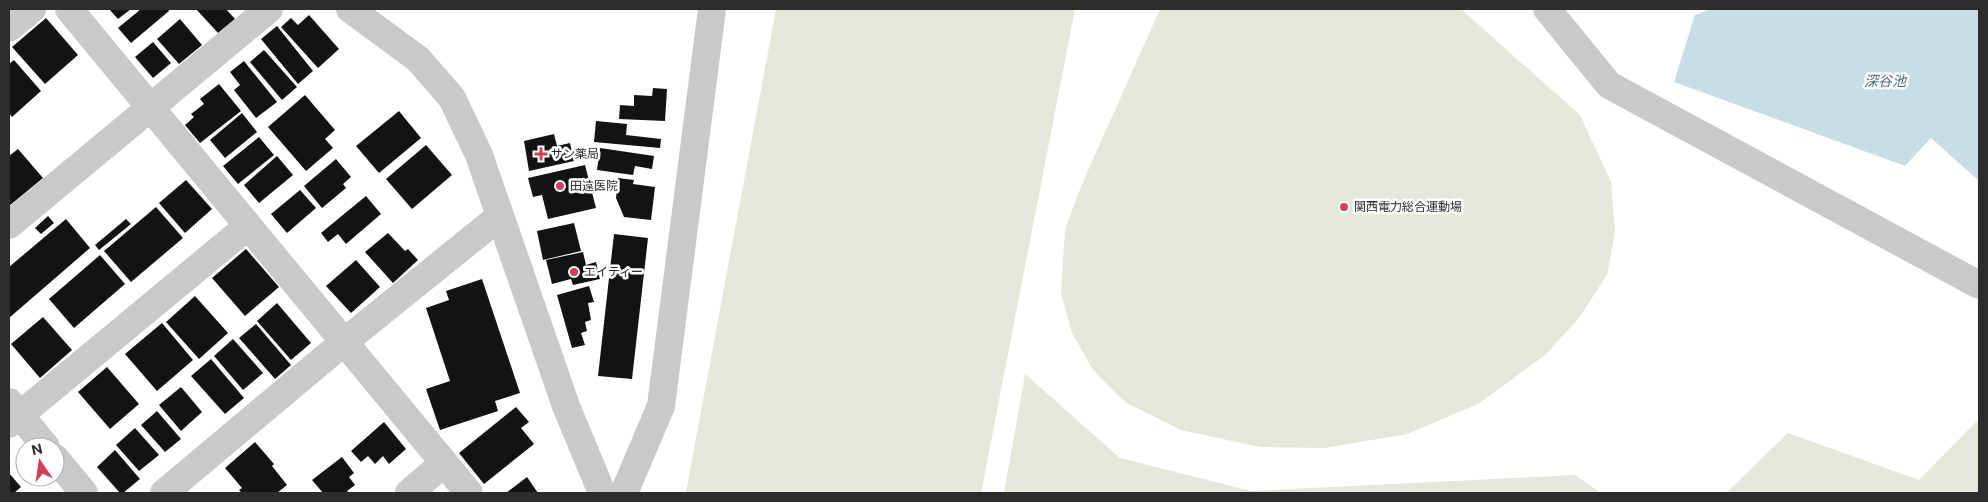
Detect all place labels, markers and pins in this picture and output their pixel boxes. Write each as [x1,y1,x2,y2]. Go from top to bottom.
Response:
place label: サン薬局 [551,147,599,161]
marker: サン薬局 [535,148,547,160]
place label: 田遠医院 [570,179,618,193]
marker: 田遠医院 [554,180,566,192]
place label: 関西電力総合運動場 [1354,200,1462,214]
marker: 関西電力総合運動場 [1338,201,1350,213]
place label: エイティー [584,265,643,279]
marker: エイティー [568,266,580,278]

